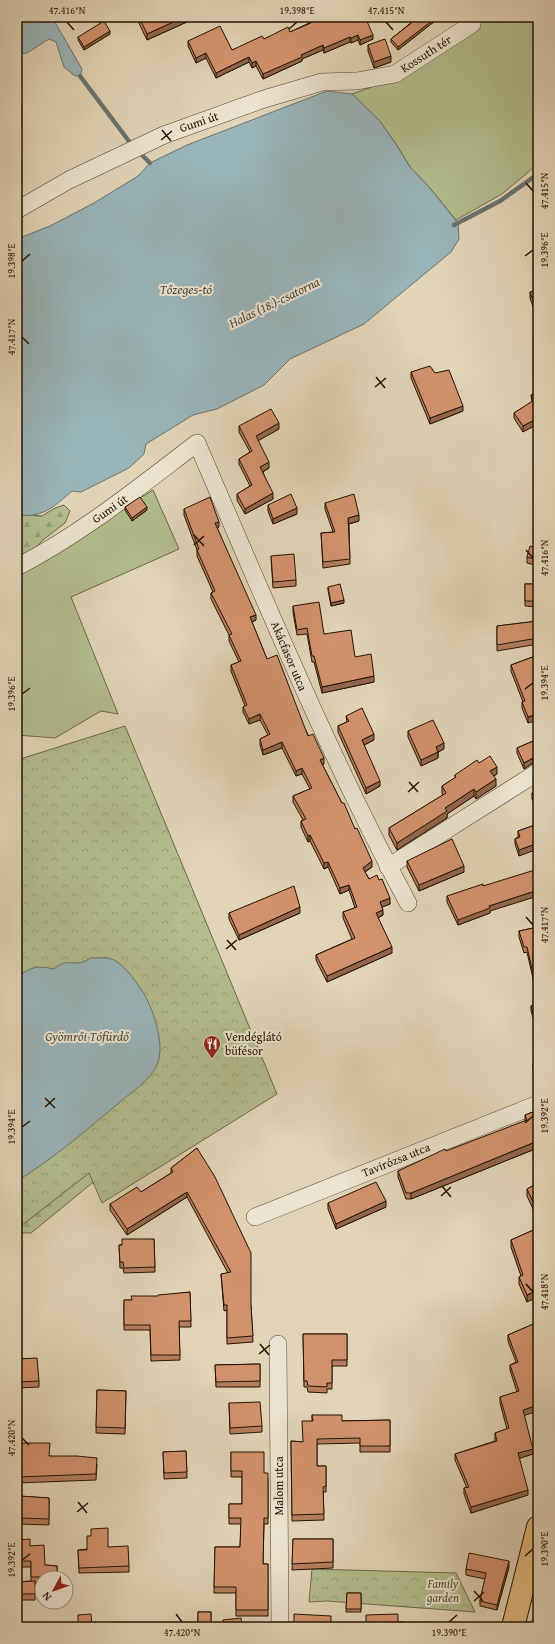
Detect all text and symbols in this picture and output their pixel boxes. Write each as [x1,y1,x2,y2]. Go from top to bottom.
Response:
text: 47.416°N [49,3,86,18]
text: 19.398°E [279,3,315,18]
text: 47.415°N [368,3,405,18]
street label: Kossuth tér [397,31,455,76]
street label: Gumi út [177,107,221,136]
text: 47.415°N [537,172,552,209]
text: 19.396°E [537,232,552,268]
text: 19.398°E [4,243,19,279]
water label: Halas (18.)-csatorna [225,272,323,333]
water label: Tőzeges-tó [160,280,213,299]
text: 47.417°N [4,318,19,355]
street label: Gumi út [88,490,132,527]
text: 47.416°N [537,539,552,576]
street label: Akácfasor utca [267,618,312,694]
text: 19.394°E [537,665,552,701]
text: 19.396°E [4,676,19,712]
text: 47.417°N [537,906,552,943]
water label: Gyömrői Tófürdő [45,1027,130,1046]
place label: Vendéglátó büfésor [225,1028,282,1059]
restaurant icon: Vendéglátó büfésor [202,1034,222,1059]
text: 19.392°E [537,1098,552,1134]
text: 19.394°E [4,1109,19,1145]
street label: Tavirózsa utca [359,1138,433,1181]
text: 47.418°N [537,1273,552,1310]
text: 47.420°N [4,1419,19,1456]
street label: Malom utca [270,1456,287,1516]
text: 19.390°E [537,1531,552,1567]
text: 19.392°E [4,1542,19,1578]
north arrow [34,1570,74,1610]
park label: Family garden [426,1575,459,1606]
text: N [38,1588,55,1605]
text: 47.420°N [164,1625,201,1640]
text: 19.390°E [431,1625,467,1640]

